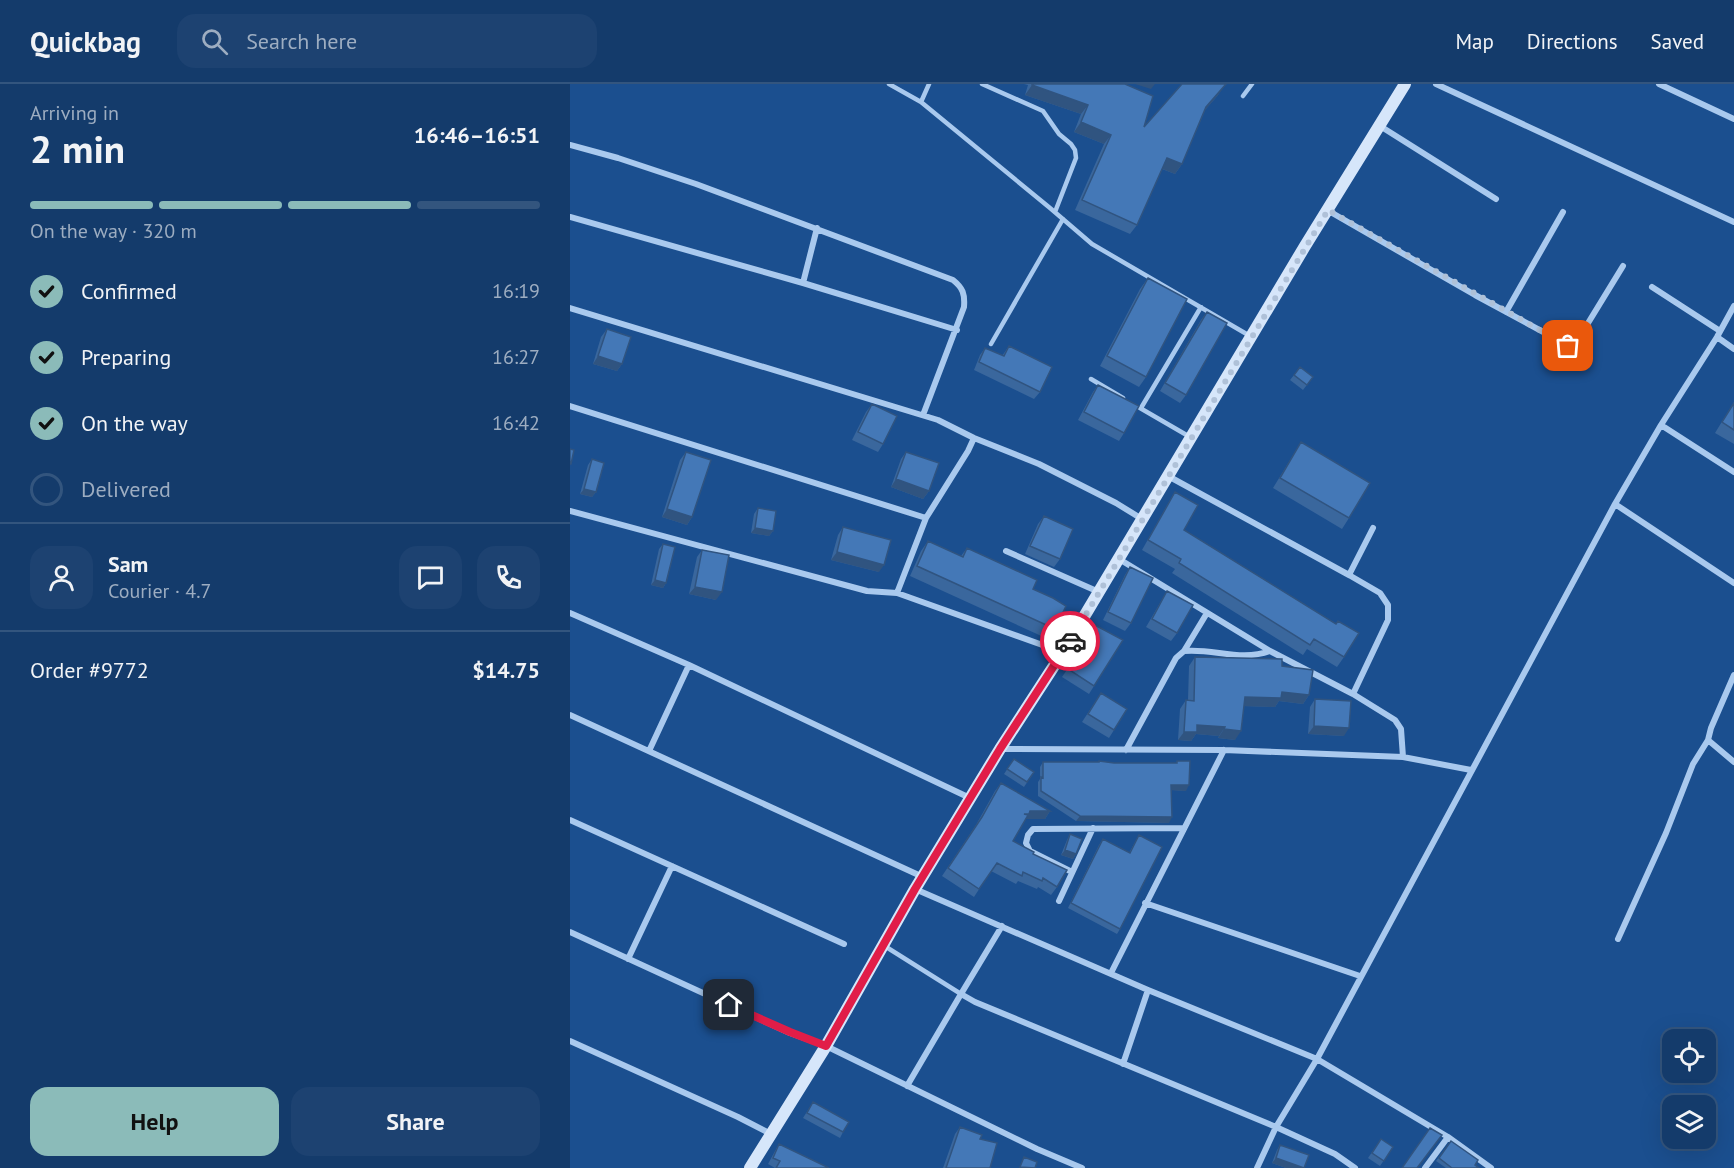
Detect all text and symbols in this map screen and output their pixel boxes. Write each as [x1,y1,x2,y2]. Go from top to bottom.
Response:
search box [177,14,597,68]
text: Quickbag [30,23,141,60]
icon: search [198,25,231,58]
text: Search here [246,27,357,55]
text: Map [1455,28,1494,55]
text: Directions [1527,28,1618,55]
text: Saved [1651,28,1704,55]
text: Arriving in [30,100,119,126]
text: 16:46–16:51 [414,121,540,149]
text: 2 min [30,123,125,174]
text: On the way · 320 m [30,218,197,244]
icon: check [30,275,63,308]
text: Confirmed [81,277,177,305]
text: 16:19 [492,278,540,304]
pin [1542,320,1593,371]
icon: bag [1551,329,1584,362]
icon: check [30,341,63,374]
text: Preparing [81,343,171,371]
text: 16:27 [492,344,540,370]
icon: check [30,407,63,440]
text: On the way [81,409,188,437]
text: 16:42 [492,410,540,436]
text: Delivered [81,475,171,503]
button: person [30,546,93,609]
button: chat [399,546,462,609]
button: phone [477,546,540,609]
text: Sam [108,550,148,578]
text: Courier · 4.7 [108,578,211,604]
courier [1040,611,1100,671]
icon: car [1054,625,1087,658]
text: Order #9772 [30,656,149,684]
text: $14.75 [472,656,540,684]
pin [703,979,754,1030]
icon: home [712,988,745,1021]
map controls [1662,1029,1716,1149]
button: locate [1662,1029,1716,1083]
button: Help [30,1087,279,1156]
button: Share [291,1087,540,1156]
button: layers [1662,1095,1716,1149]

